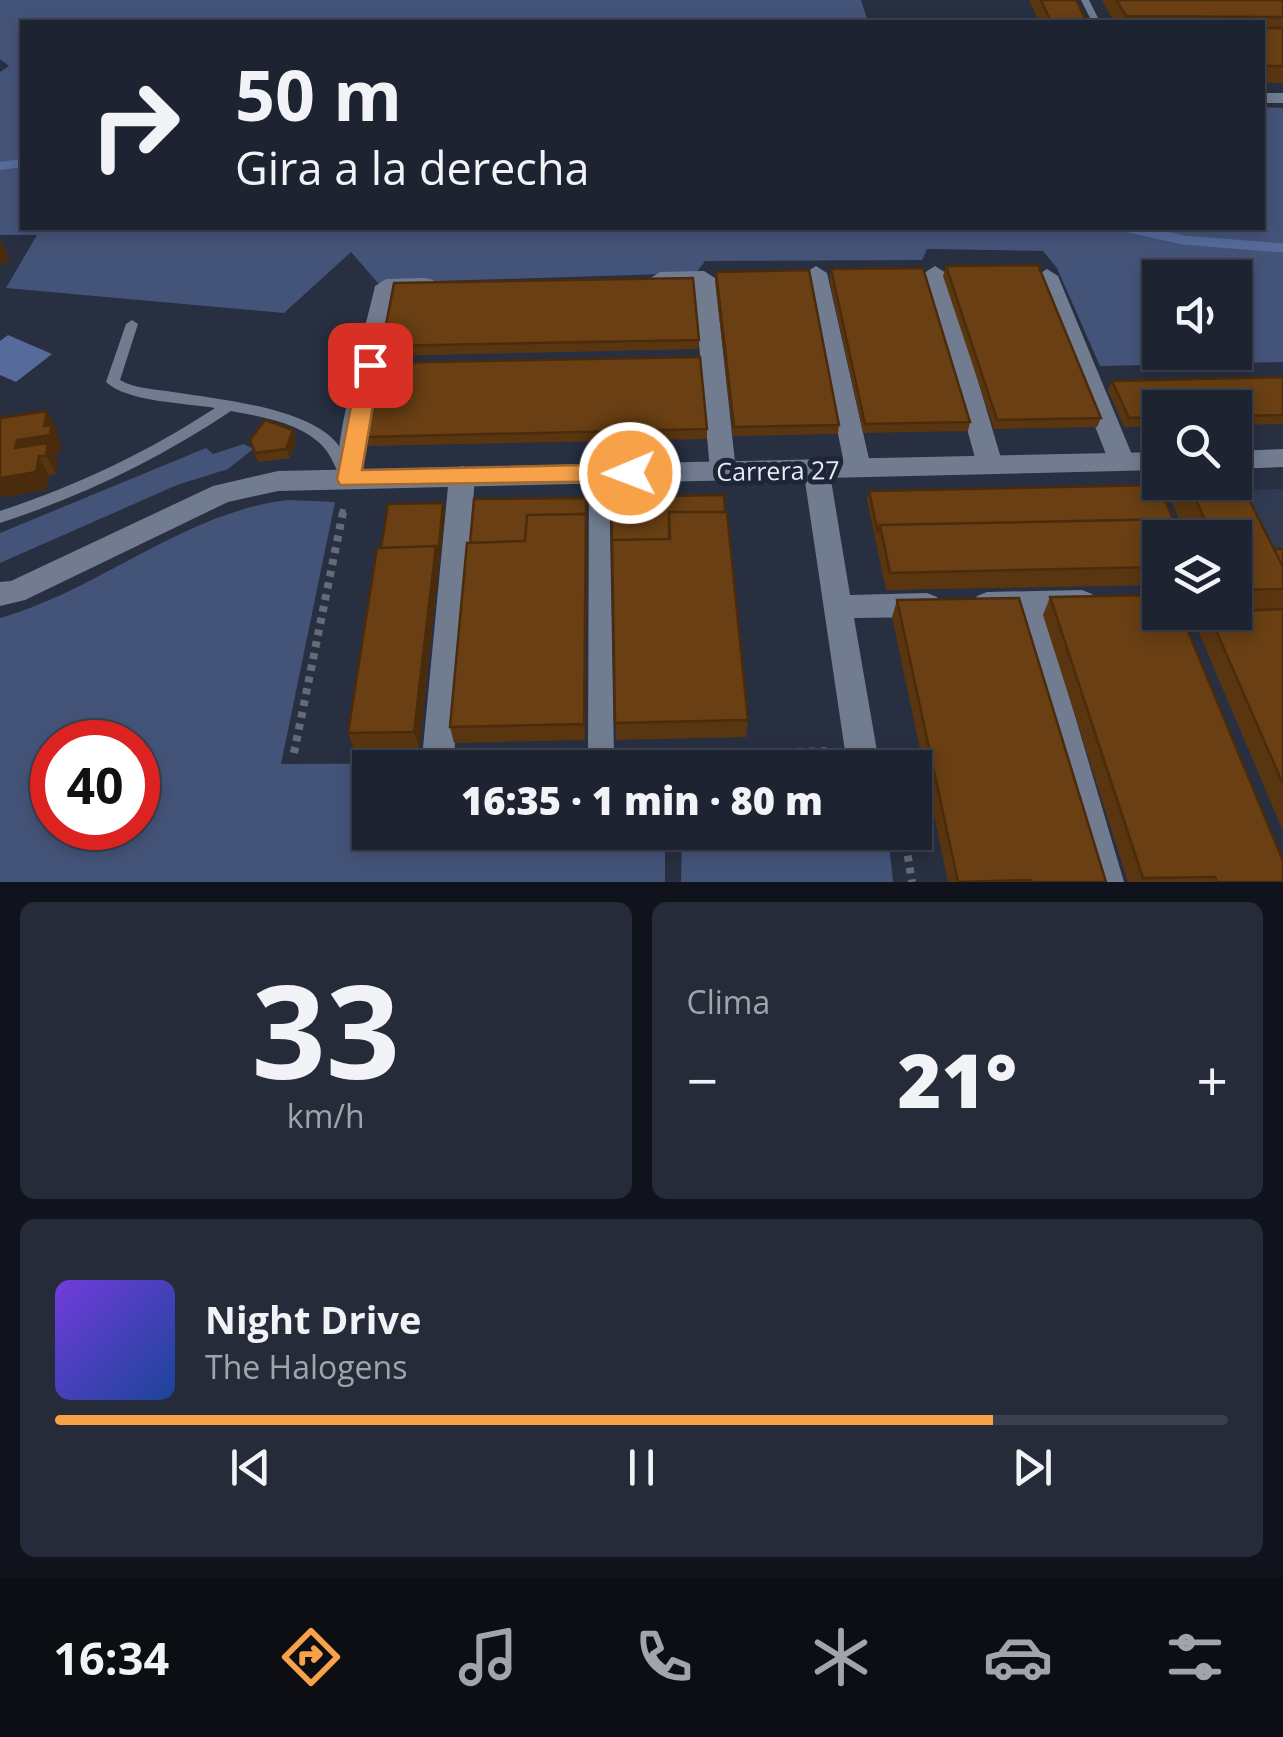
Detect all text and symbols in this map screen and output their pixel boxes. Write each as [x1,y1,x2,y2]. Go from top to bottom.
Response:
text: 50 m [235,46,402,142]
icon: right [70,60,200,190]
text: Gira a la derecha [235,137,590,198]
map controls [1142,260,1252,630]
button: sound [1142,260,1252,370]
pin [328,323,413,408]
icon: arrive [343,338,398,393]
button: search [1142,390,1252,500]
position arrow [578,421,682,525]
street label: Carrera 27 [716,452,840,488]
button: layers [1142,520,1252,630]
speed limit sign: 40 [30,720,160,850]
text: 16:35 · 1 min · 80 m [461,774,823,826]
text: 33 [251,940,400,1117]
text: Clima [687,980,770,1023]
text: 21° [897,1028,1017,1130]
text: − [687,1042,718,1117]
text: + [1197,1042,1228,1117]
text: km/h [287,1094,365,1137]
text: Night Drive [205,1293,421,1345]
text: The Halogens [205,1345,407,1388]
icon: previous [223,1440,278,1495]
icon: pause [614,1440,669,1495]
icon: next [1005,1440,1060,1495]
icon: directions [276,1622,346,1692]
icon: music [453,1622,523,1692]
icon: phone [629,1622,699,1692]
icon: climate [806,1622,876,1692]
icon: car [983,1622,1053,1692]
icon: filters [1160,1622,1230,1692]
text: 16:34 [53,1627,169,1688]

